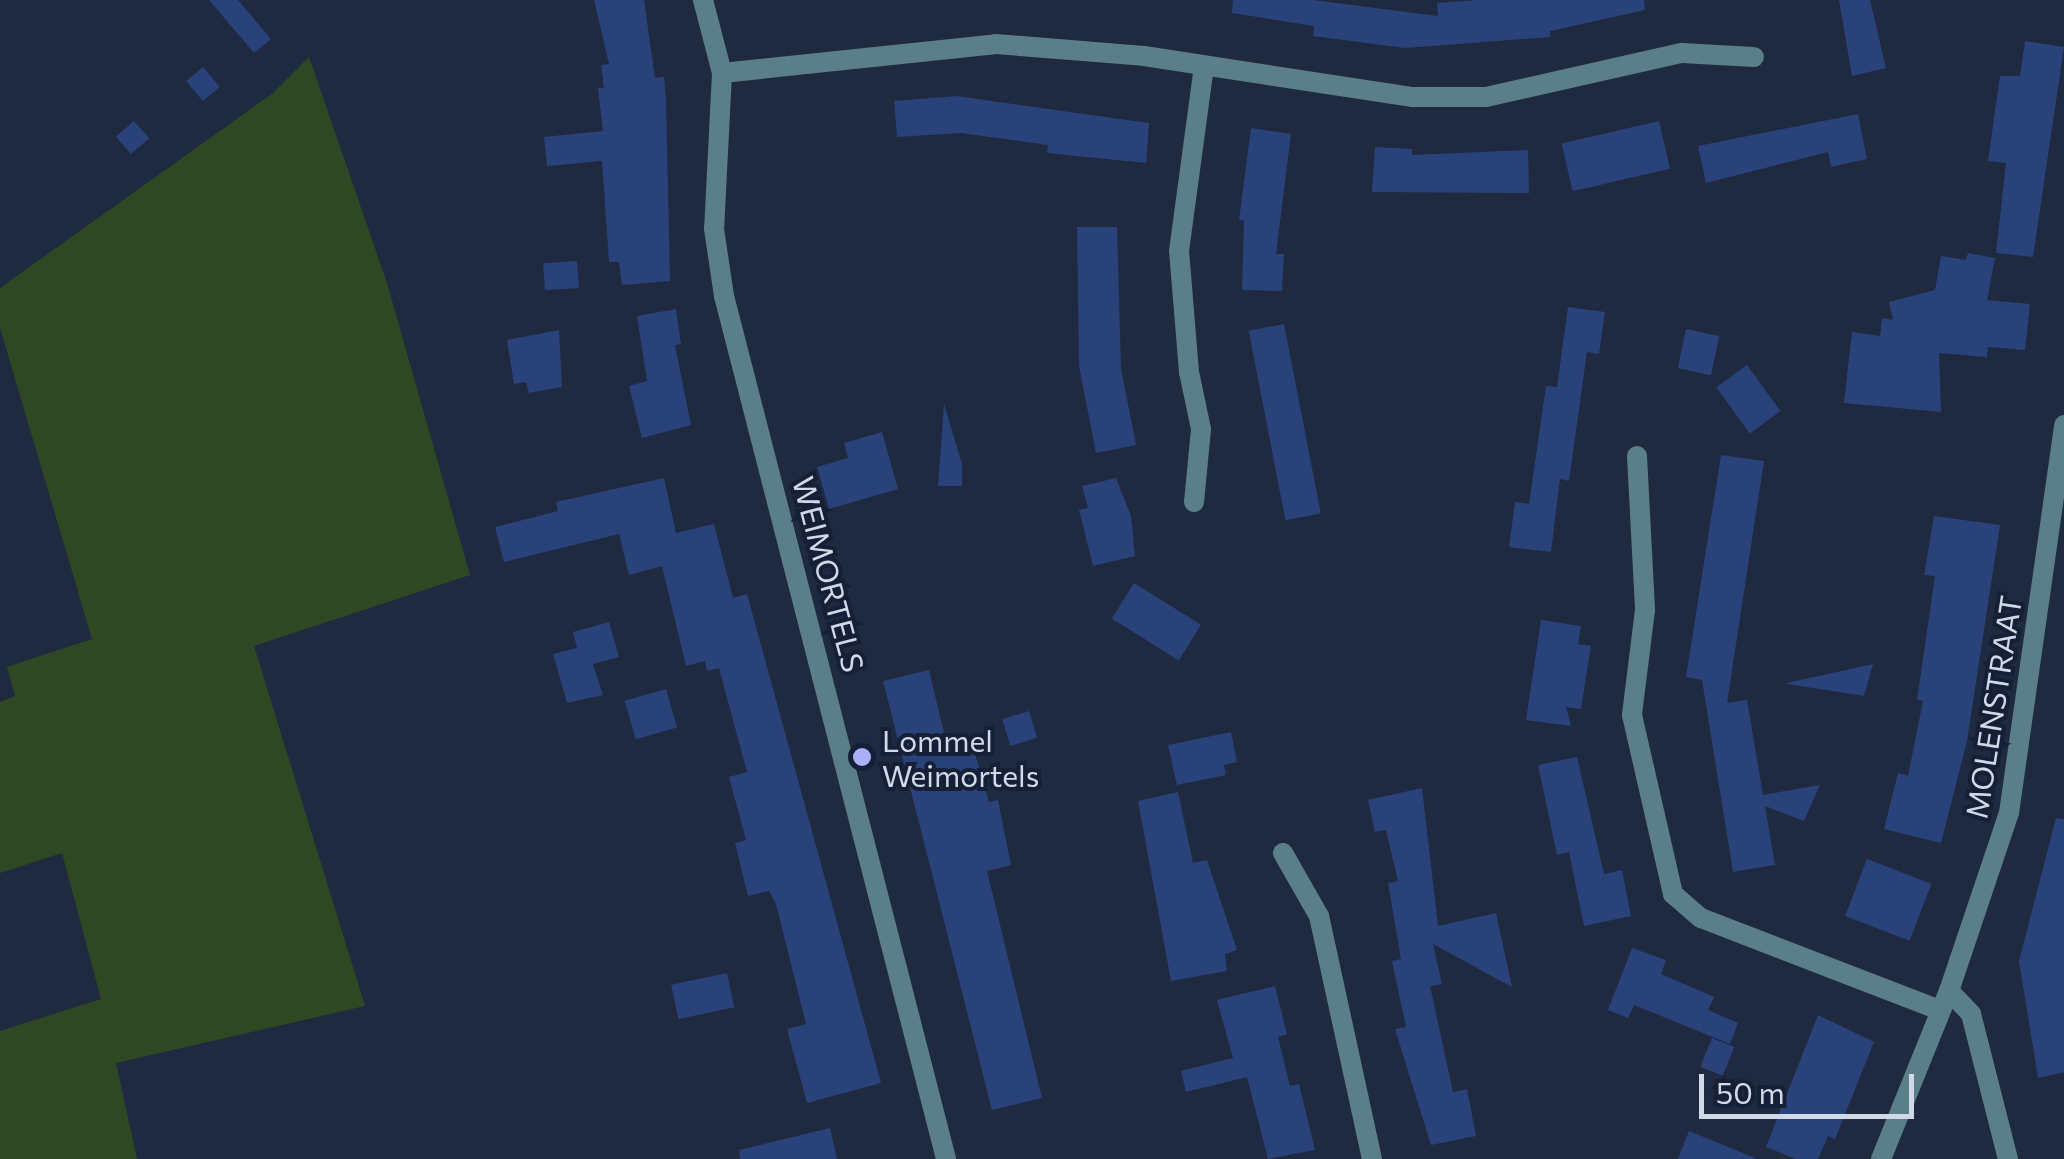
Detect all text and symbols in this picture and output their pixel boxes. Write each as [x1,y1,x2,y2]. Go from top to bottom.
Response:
street label: WEIMORTELS [786,472,872,676]
street label: MOLENSTRAAT [1958,593,2028,821]
place label: Lommel Weimortels [882,722,1039,792]
marker: Lommel Weimortels [851,746,873,768]
scale bar [1704,1054,1919,1116]
text: 50 m [1716,1073,1785,1110]

